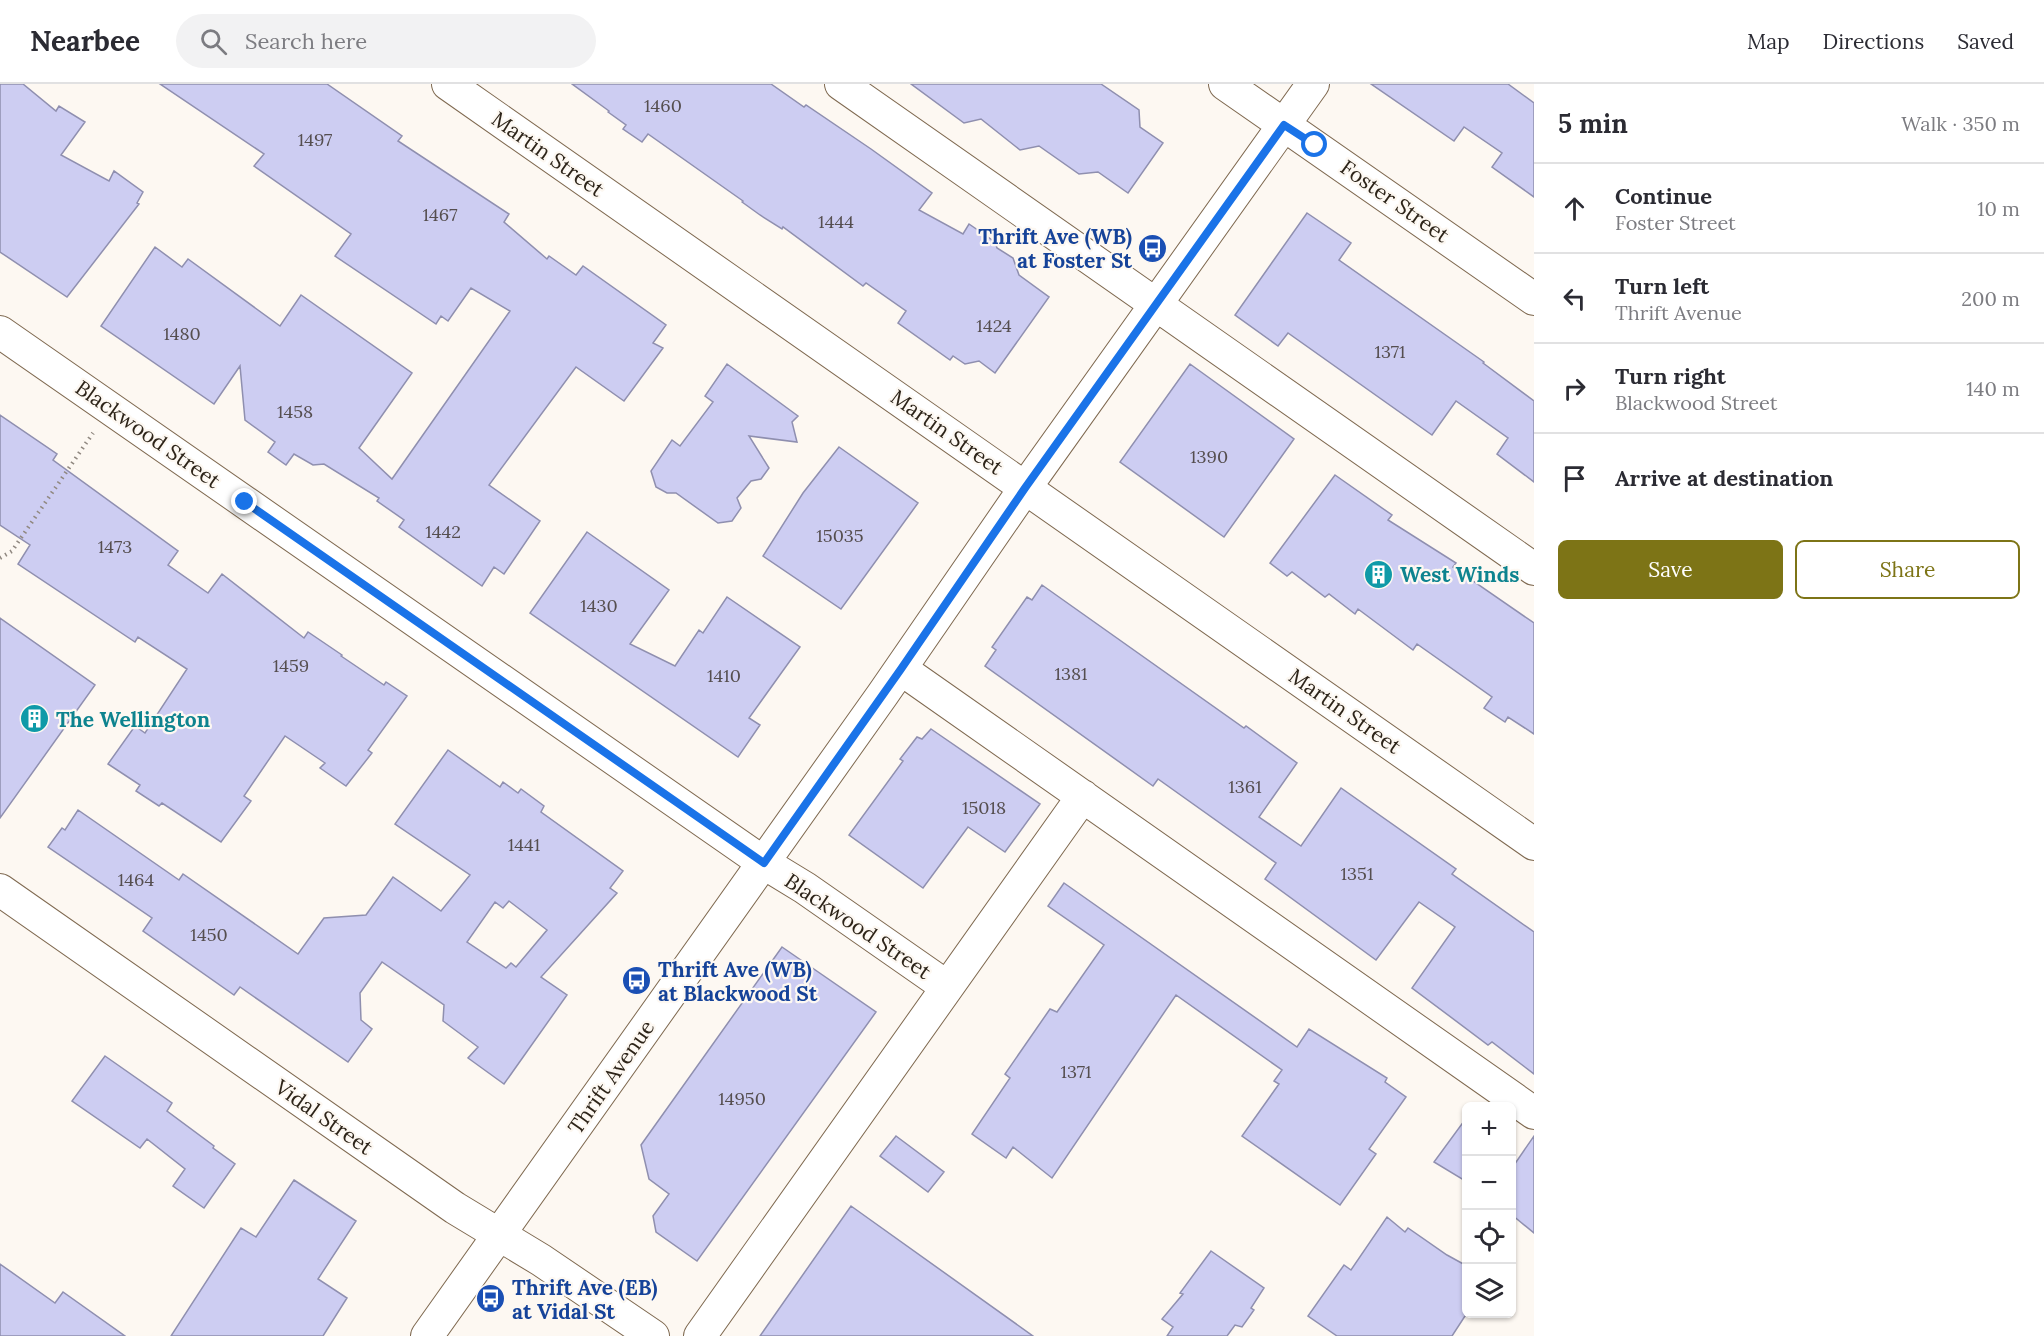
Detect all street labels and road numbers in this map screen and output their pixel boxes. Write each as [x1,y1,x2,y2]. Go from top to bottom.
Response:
street label: Martin Street [487,105,610,203]
street label: Foster Street [1335,154,1455,249]
street label: Blackwood Street [70,374,226,494]
street label: Martin Street [886,383,1009,481]
street label: Martin Street [1284,662,1407,760]
street label: Blackwood Street [780,867,937,985]
street label: Thrift Avenue [562,1015,660,1139]
street label: Vidal Street [269,1073,379,1161]

